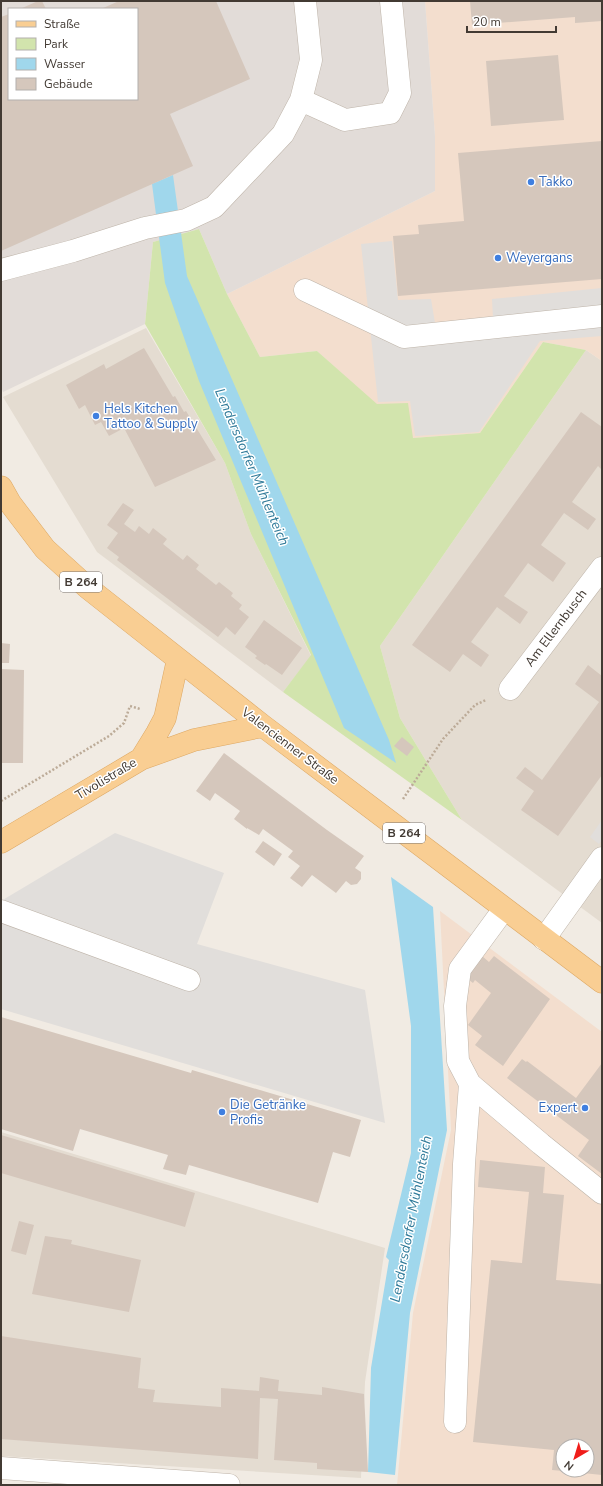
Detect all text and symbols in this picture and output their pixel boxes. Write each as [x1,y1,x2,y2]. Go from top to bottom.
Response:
legend [8,8,138,100]
scale bar [467,8,556,34]
text: 20 m [473,14,501,30]
text: Straße [44,16,80,32]
text: Park [44,36,69,52]
text: Wasser [44,56,86,72]
text: Gebäude [44,76,93,92]
place label: Takko [539,173,573,191]
marker: Takko [526,177,536,187]
place label: Weyergans [506,249,573,267]
marker: Weyergans [493,253,503,263]
water label: Lendersdorfer Mühlenteich [210,385,294,549]
place label: Hels Kitchen Tattoo & Supply [104,400,198,433]
marker: Hels Kitchen Tattoo & Supply [91,411,101,421]
road number: B 264 [60,572,102,592]
street label: Am Ellernbusch [521,586,591,670]
street label: Valencienner Straße [237,703,342,789]
street label: Tivolistraße [72,754,140,804]
road number: B 264 [383,823,425,843]
place label: Die Getränke Profis [230,1096,306,1129]
place label: Expert [539,1099,577,1117]
marker: Expert [580,1103,590,1113]
marker: Die Getränke Profis [217,1107,227,1117]
water label: Lendersdorfer Mühlenteich [386,1134,436,1304]
north arrow [555,1438,595,1478]
text: N [561,1457,577,1474]

